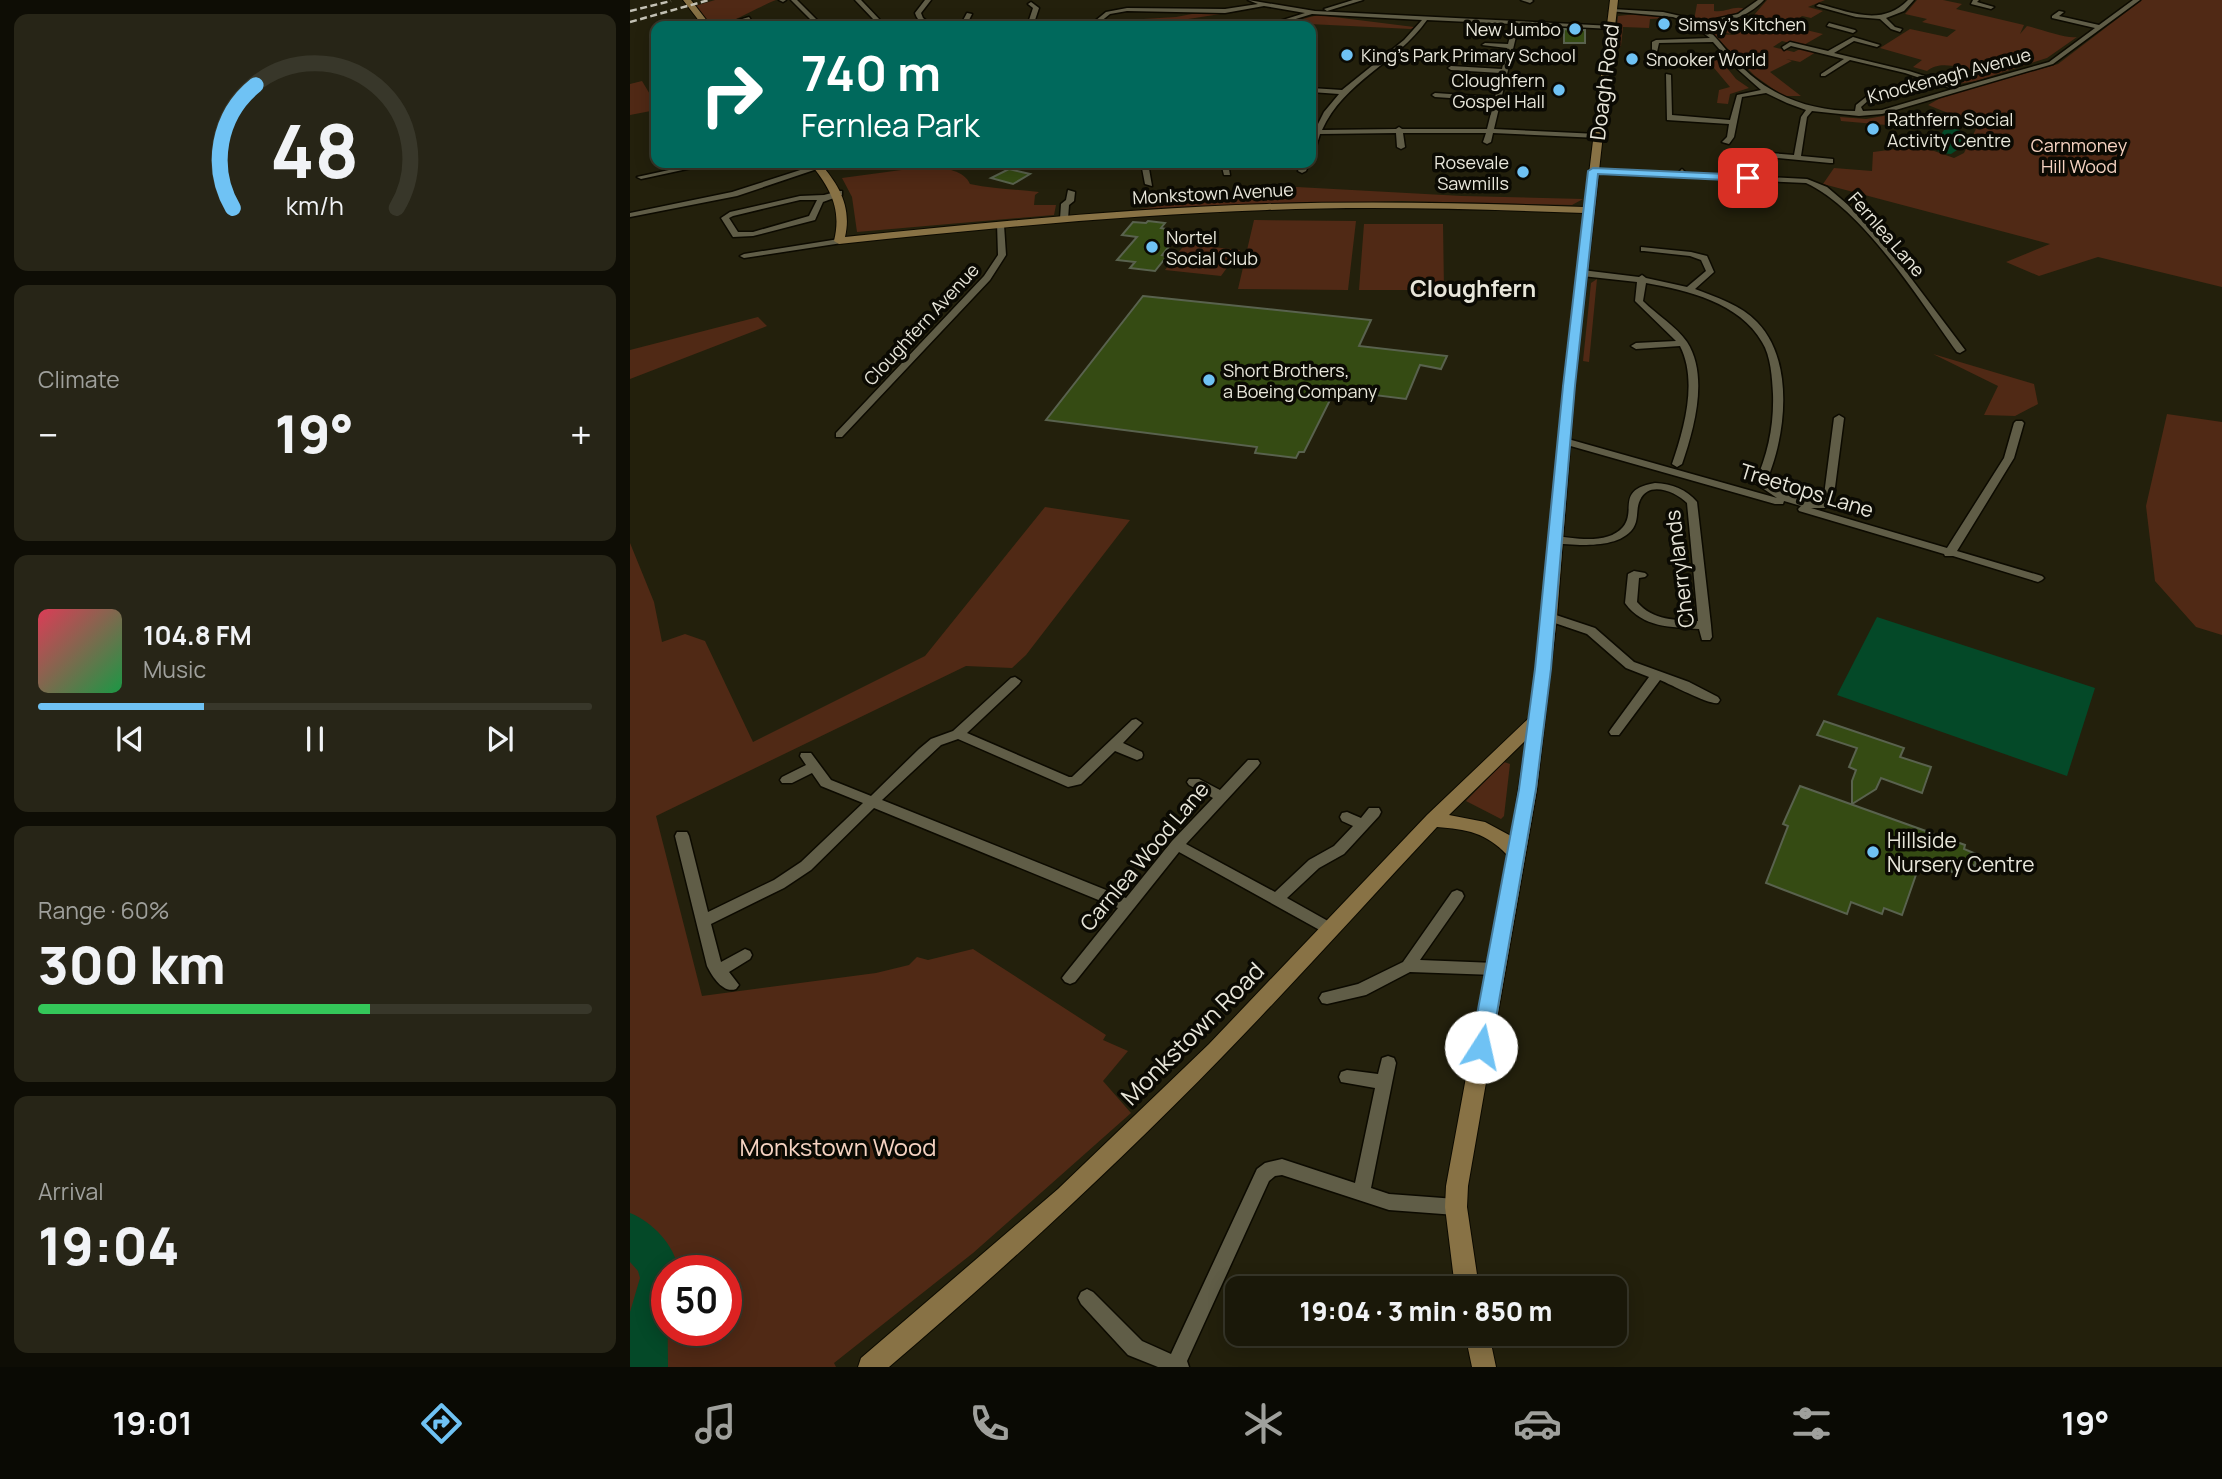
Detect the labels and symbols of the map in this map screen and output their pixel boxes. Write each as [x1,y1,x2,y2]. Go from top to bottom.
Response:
place label: Simsy's Kitchen [1678,12,1806,36]
marker: Simsy's Kitchen [1656,16,1672,32]
place label: New Jumbo [1466,17,1561,41]
marker: New Jumbo [1567,21,1583,37]
street label: Doagh Road [1583,22,1625,142]
street label: Knockenagh Avenue [1865,42,2033,108]
place label: King's Park Primary School [1361,43,1576,67]
marker: King's Park Primary School [1339,47,1355,63]
place label: Snooker World [1646,47,1766,71]
marker: Snooker World [1624,51,1640,67]
place label: Cloughfern Gospel Hall [1452,68,1545,113]
marker: Cloughfern Gospel Hall [1551,82,1567,98]
place label: Rathfern Social Activity Centre [1887,107,2013,152]
marker: Rathfern Social Activity Centre [1865,121,1881,137]
park label: Carnmoney Hill Wood [2031,133,2128,178]
pin [1718,148,1778,208]
place label: Rosevale Sawmills [1434,150,1509,195]
marker: Rosevale Sawmills [1515,164,1531,180]
street label: Monkstown Avenue [1132,177,1294,209]
street label: Fernlea Lane [1844,187,1930,281]
place label: Nortel Social Club [1166,225,1258,270]
marker: Nortel Social Club [1144,239,1160,255]
street label: Cloughfern Avenue [858,258,984,390]
district label: Cloughfern [1410,272,1536,304]
place label: Short Brothers, a Boeing Company [1223,358,1378,403]
marker: Short Brothers, a Boeing Company [1201,372,1217,388]
street label: Treetops Lane [1737,456,1877,524]
street label: Cherrylands [1658,509,1700,629]
street label: Carnlea Wood Lane [1073,776,1215,936]
place label: Hillside Nursery Centre [1887,826,2035,878]
marker: Hillside Nursery Centre [1865,844,1881,860]
street label: Monkstown Road [1113,954,1271,1112]
position arrow [1444,1010,1518,1084]
park label: Monkstown Wood [740,1130,936,1163]
speed limit sign: 50 [651,1255,742,1346]

